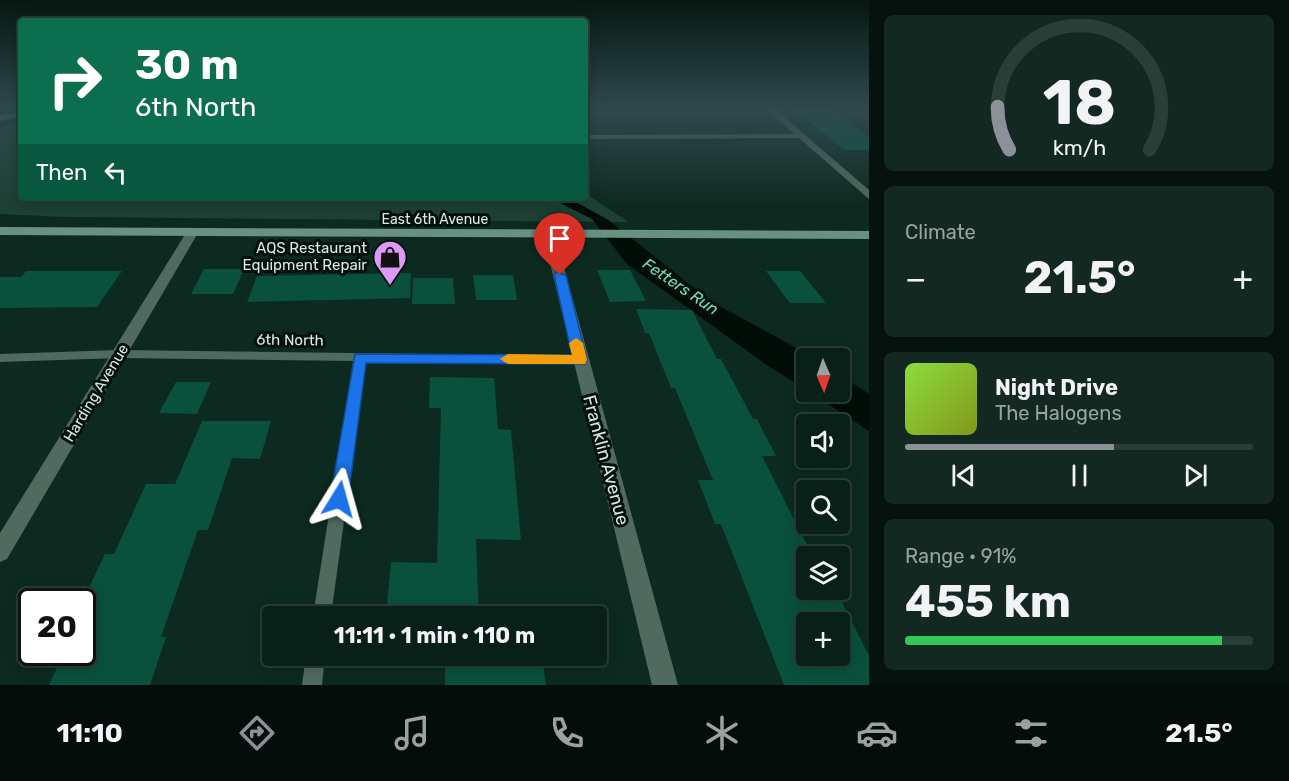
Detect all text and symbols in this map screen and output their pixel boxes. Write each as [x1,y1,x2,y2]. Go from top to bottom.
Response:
text: 30 m [135,40,239,90]
icon: right [36,42,114,120]
text: 18 [1042,66,1116,140]
text: 6th North [135,91,256,123]
text: km/h [1052,135,1106,160]
icon: left [99,156,132,189]
text: Then [36,159,87,186]
street label: East 6th Avenue [382,211,489,228]
pin [534,213,585,275]
text: Climate [905,220,976,244]
icon: arrive [543,222,576,255]
place label: AQS Restaurant Equipment Repair [243,239,367,274]
shop icon: AQS Restaurant Equipment Repair [372,239,408,286]
text: 21.5° [1023,251,1135,304]
water label: Fetters Run [639,254,722,319]
text: − [905,259,926,298]
text: + [1232,259,1253,298]
street label: 6th North [256,330,324,350]
street label: Harding Avenue [60,341,132,445]
north arrow [796,348,850,402]
map controls [796,348,850,666]
text: Night Drive [995,374,1118,401]
street label: Franklin Avenue [578,393,634,527]
text: The Halogens [995,401,1122,425]
button: sound [796,414,850,468]
icon: previous [947,459,980,492]
icon: pause [1063,459,1096,492]
icon: next [1179,459,1212,492]
position arrow [307,467,371,531]
button: search [796,480,850,534]
text: Range · 91% [905,544,1016,568]
button: layers [796,546,850,600]
text: 455 km [905,575,1071,628]
speed limit sign: 20 [18,588,96,666]
button: + [796,612,850,666]
text: 11:11 · 1 min · 110 m [334,622,535,649]
icon: directions [236,712,278,754]
icon: music [391,712,433,754]
icon: phone [546,712,588,754]
icon: climate [701,712,743,754]
icon: car [856,712,898,754]
icon: filters [1010,712,1052,754]
text: 11:10 [56,717,123,749]
text: 21.5° [1165,717,1233,749]

